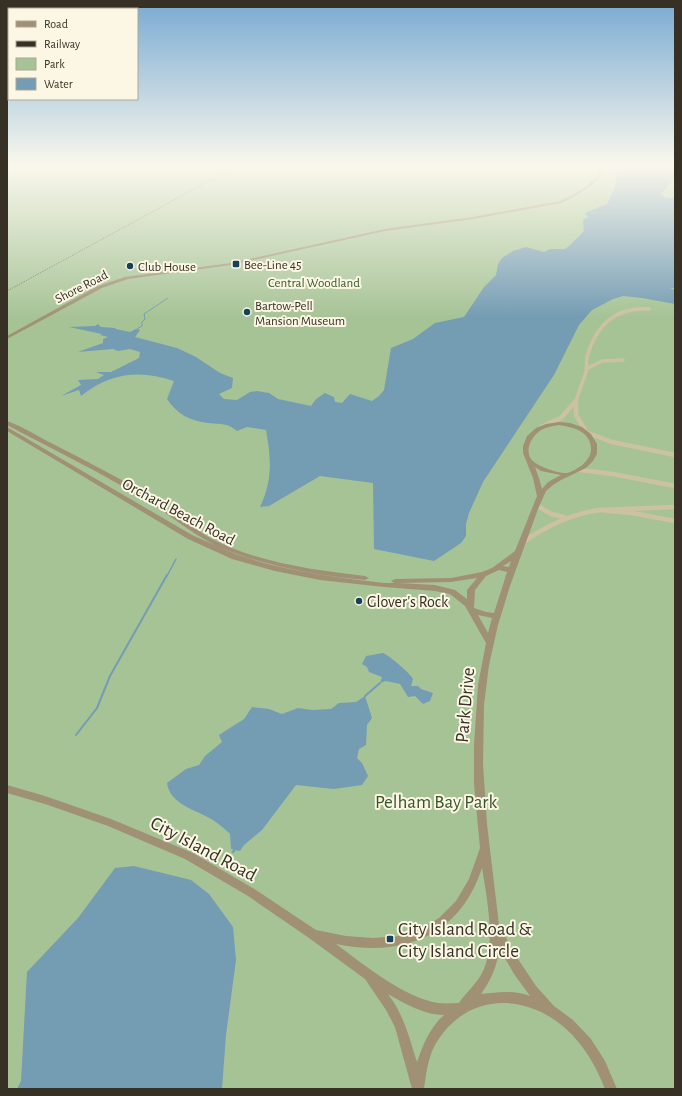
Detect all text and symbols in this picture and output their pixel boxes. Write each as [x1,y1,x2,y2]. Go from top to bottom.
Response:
legend [8,8,138,100]
text: Road [44,18,68,30]
text: Railway [44,38,80,51]
text: Park [44,58,65,70]
text: Water [44,78,73,90]
marker: Bee-Line 45 [231,259,241,269]
place label: Bee-Line 45 [244,259,302,272]
marker: Club House [125,261,135,271]
place label: Club House [138,261,196,274]
street label: Shore Road [53,268,110,306]
park label: Central Woodland [268,277,360,290]
place label: Bartow-Pell Mansion Museum [255,300,345,328]
marker: Bartow-Pell Mansion Museum [242,307,252,317]
street label: Orchard Beach Road [119,475,238,548]
place label: Glover's Rock [367,594,449,610]
marker: Glover's Rock [354,596,364,606]
street label: Park Drive [453,667,478,744]
park label: Pelham Bay Park [375,793,497,812]
street label: City Island Road [147,813,260,885]
place label: City Island Road & City Island Circle [398,920,532,961]
marker: City Island Road & City Island Circle [385,934,395,944]

